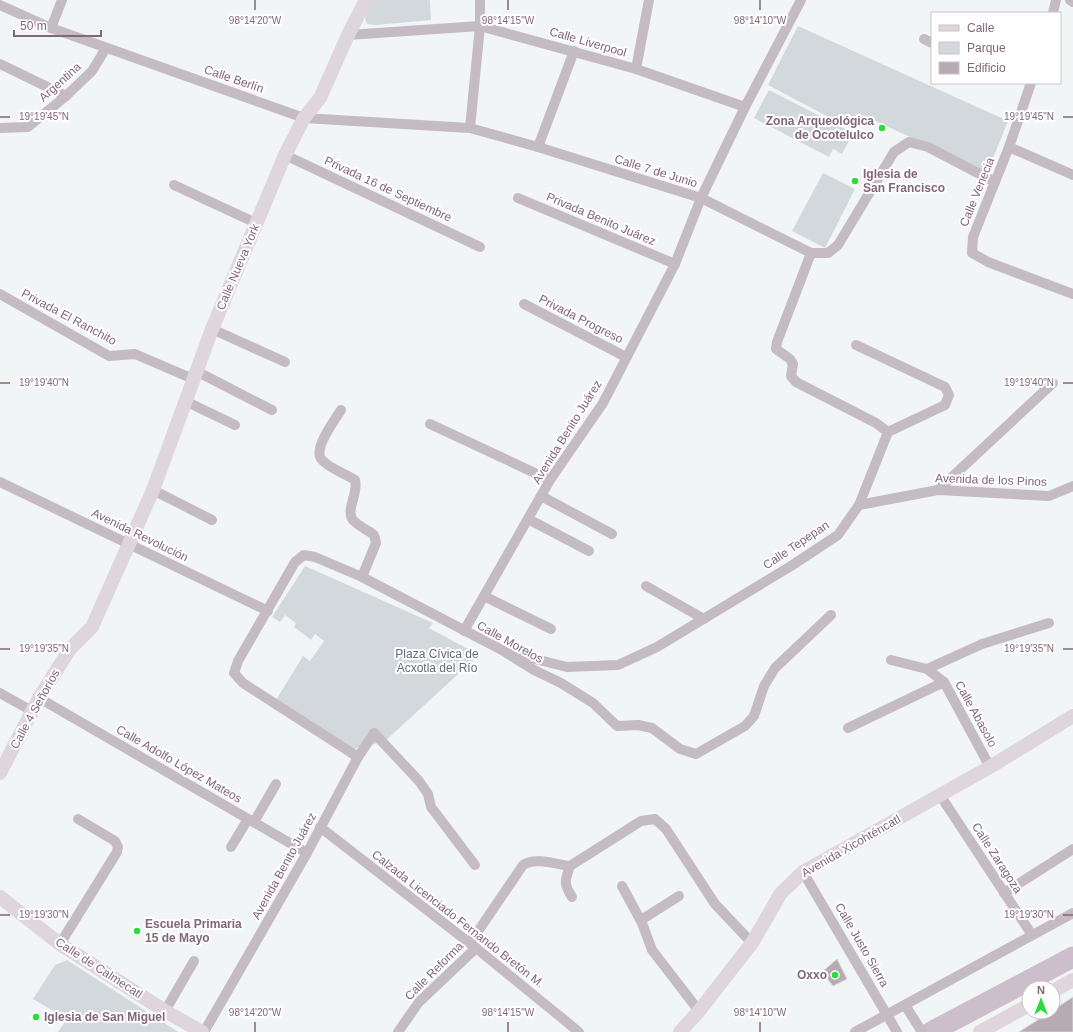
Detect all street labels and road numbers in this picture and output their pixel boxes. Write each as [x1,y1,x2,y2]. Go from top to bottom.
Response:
street label: Calle Liverpool [548,24,628,60]
street label: Argentina [36,59,84,104]
street label: Calle Berlín [202,62,266,96]
street label: Calle 7 de Junio [613,152,700,190]
street label: Privada 16 de Septiembre [322,153,454,225]
street label: Calle Venecia [957,155,997,229]
street label: Privada Benito Juárez [544,190,658,248]
street label: Calle Nueva York [214,221,263,312]
street label: Privada El Ranchito [19,286,119,348]
street label: Privada Progreso [537,292,626,346]
street label: Avenida Benito Juárez [529,377,605,487]
street label: Avenida de los Pinos [935,471,1047,489]
street label: Avenida Revolución [89,506,191,564]
street label: Calle Tepepan [760,518,832,572]
street label: Calle Morelos [475,618,545,666]
street label: Calle 4 Señoríos [7,667,63,751]
street label: Calle Abasolo [952,679,1000,750]
street label: Calle Adolfo López Mateos [114,722,244,806]
street label: Avenida Benito Juárez [249,810,319,922]
street label: Avenida Xicohténcatl [799,812,903,880]
street label: Calle Zaragoza [969,820,1025,896]
street label: Calzada Licenciado Fernando Bretón M. [369,847,547,991]
street label: Calle Justo Sierra [832,900,892,990]
street label: Calle de Calmecatl [53,935,145,1001]
street label: Calle Reforma [402,939,466,1003]

